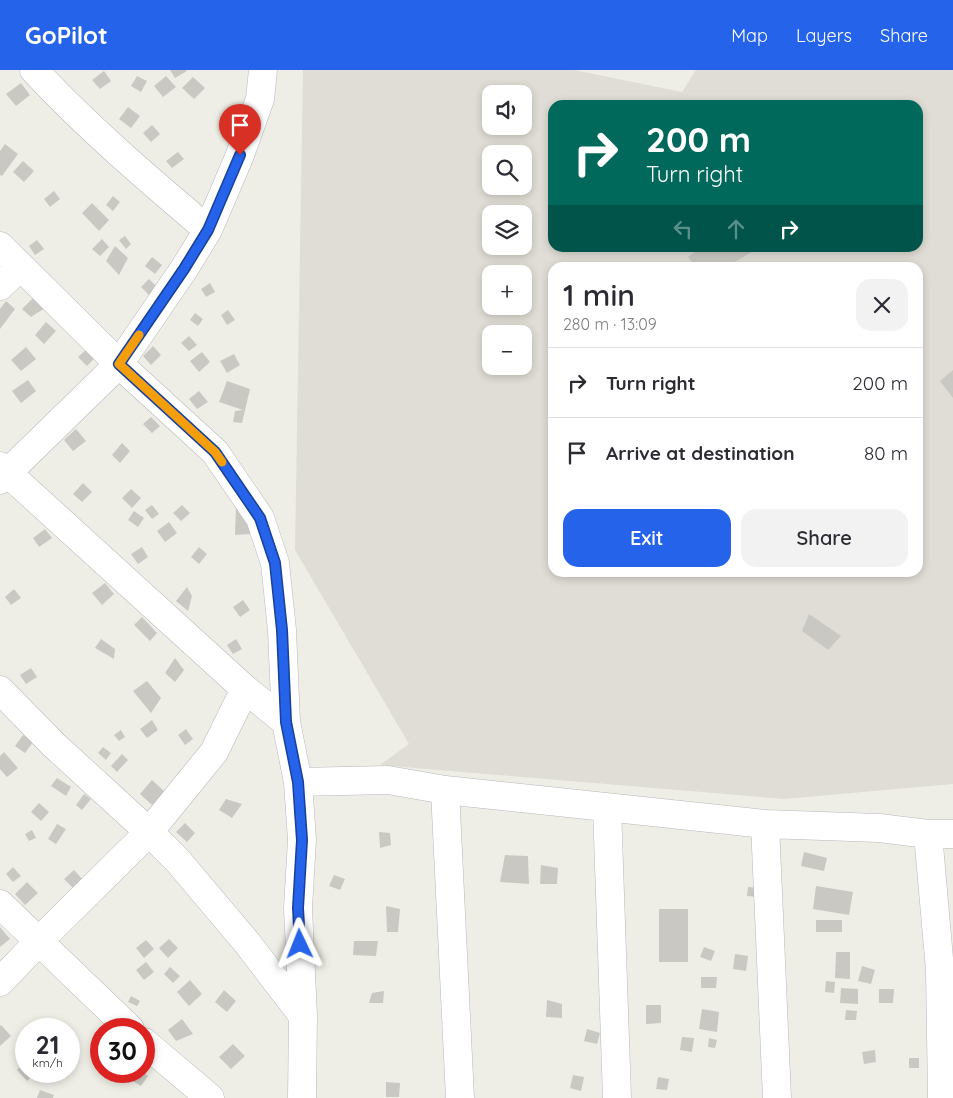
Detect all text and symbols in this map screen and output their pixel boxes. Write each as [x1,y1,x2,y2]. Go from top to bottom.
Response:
text: GoPilot [25,20,108,50]
text: Map [731,24,768,47]
text: Layers [796,24,852,47]
text: Share [880,24,928,47]
map controls [482,85,532,375]
button: sound [482,85,532,135]
pin [219,104,261,155]
icon: arrive [226,111,254,139]
text: 200 m [646,117,751,161]
icon: right [563,120,628,185]
button: search [482,145,532,195]
text: Turn right [646,160,743,188]
button: layers [482,205,532,255]
icon: left [669,215,697,243]
icon: ahead [722,215,750,243]
icon: right [775,215,803,243]
button: + [482,265,532,315]
text: 1 min [563,276,635,314]
button: close [856,279,908,331]
text: 280 m · 13:09 [563,314,657,334]
button: − [482,325,532,375]
icon: right [563,369,591,397]
text: Turn right [606,371,695,395]
text: 200 m [852,371,908,395]
icon: arrive [563,439,591,467]
text: Arrive at destination [606,441,795,465]
text: 80 m [864,441,908,465]
button: Exit [563,509,731,567]
button: Share [741,509,908,567]
position arrow [273,917,325,969]
speed limit sign: 30 [90,1018,155,1083]
text: 21 [36,1029,59,1060]
text: km/h [32,1055,63,1070]

